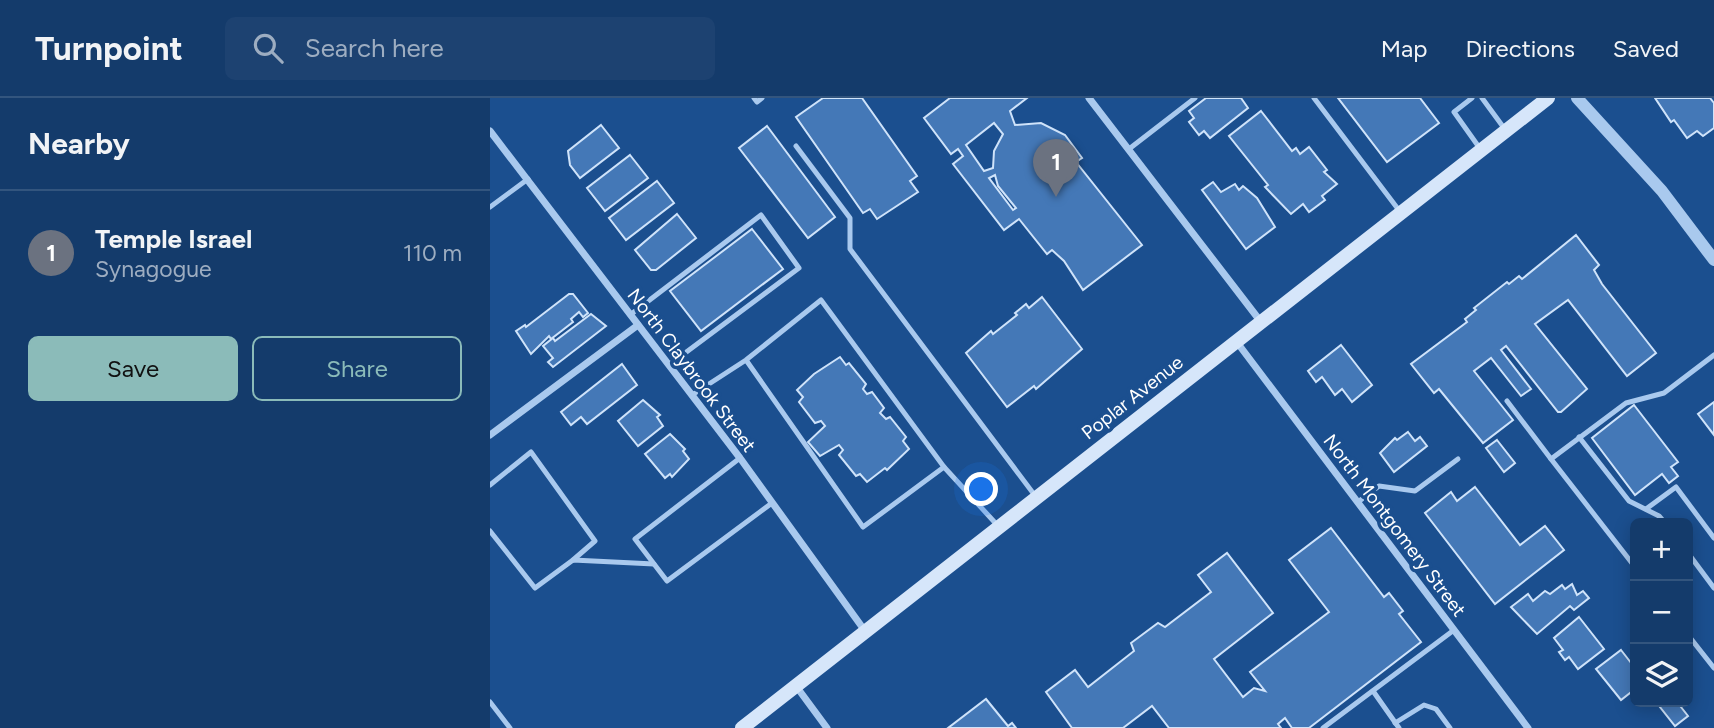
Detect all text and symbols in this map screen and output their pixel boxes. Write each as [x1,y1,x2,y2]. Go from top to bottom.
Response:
search box [225,17,715,80]
text: Turnpoint [35,29,183,68]
icon: search [249,29,287,67]
text: Search here [305,32,444,64]
text: Map [1381,34,1427,63]
text: Directions [1465,34,1575,63]
text: Saved [1613,34,1679,63]
text: Nearby [28,125,130,162]
pin: 1 [1033,139,1079,197]
text: Temple Israel [95,223,252,255]
text: 1 [46,239,56,267]
text: 110 m [403,239,462,267]
text: Synagogue [95,255,212,283]
street label: North Claybrook Street [623,284,761,457]
button: Save [28,336,238,401]
button: Share [252,336,462,401]
street label: Poplar Avenue [1077,351,1188,444]
street label: North Montgomery Street [1318,430,1471,621]
your location [964,472,998,506]
map controls [1630,518,1693,707]
button: + [1630,518,1693,581]
button: − [1630,581,1693,644]
button: layers [1630,644,1693,707]

